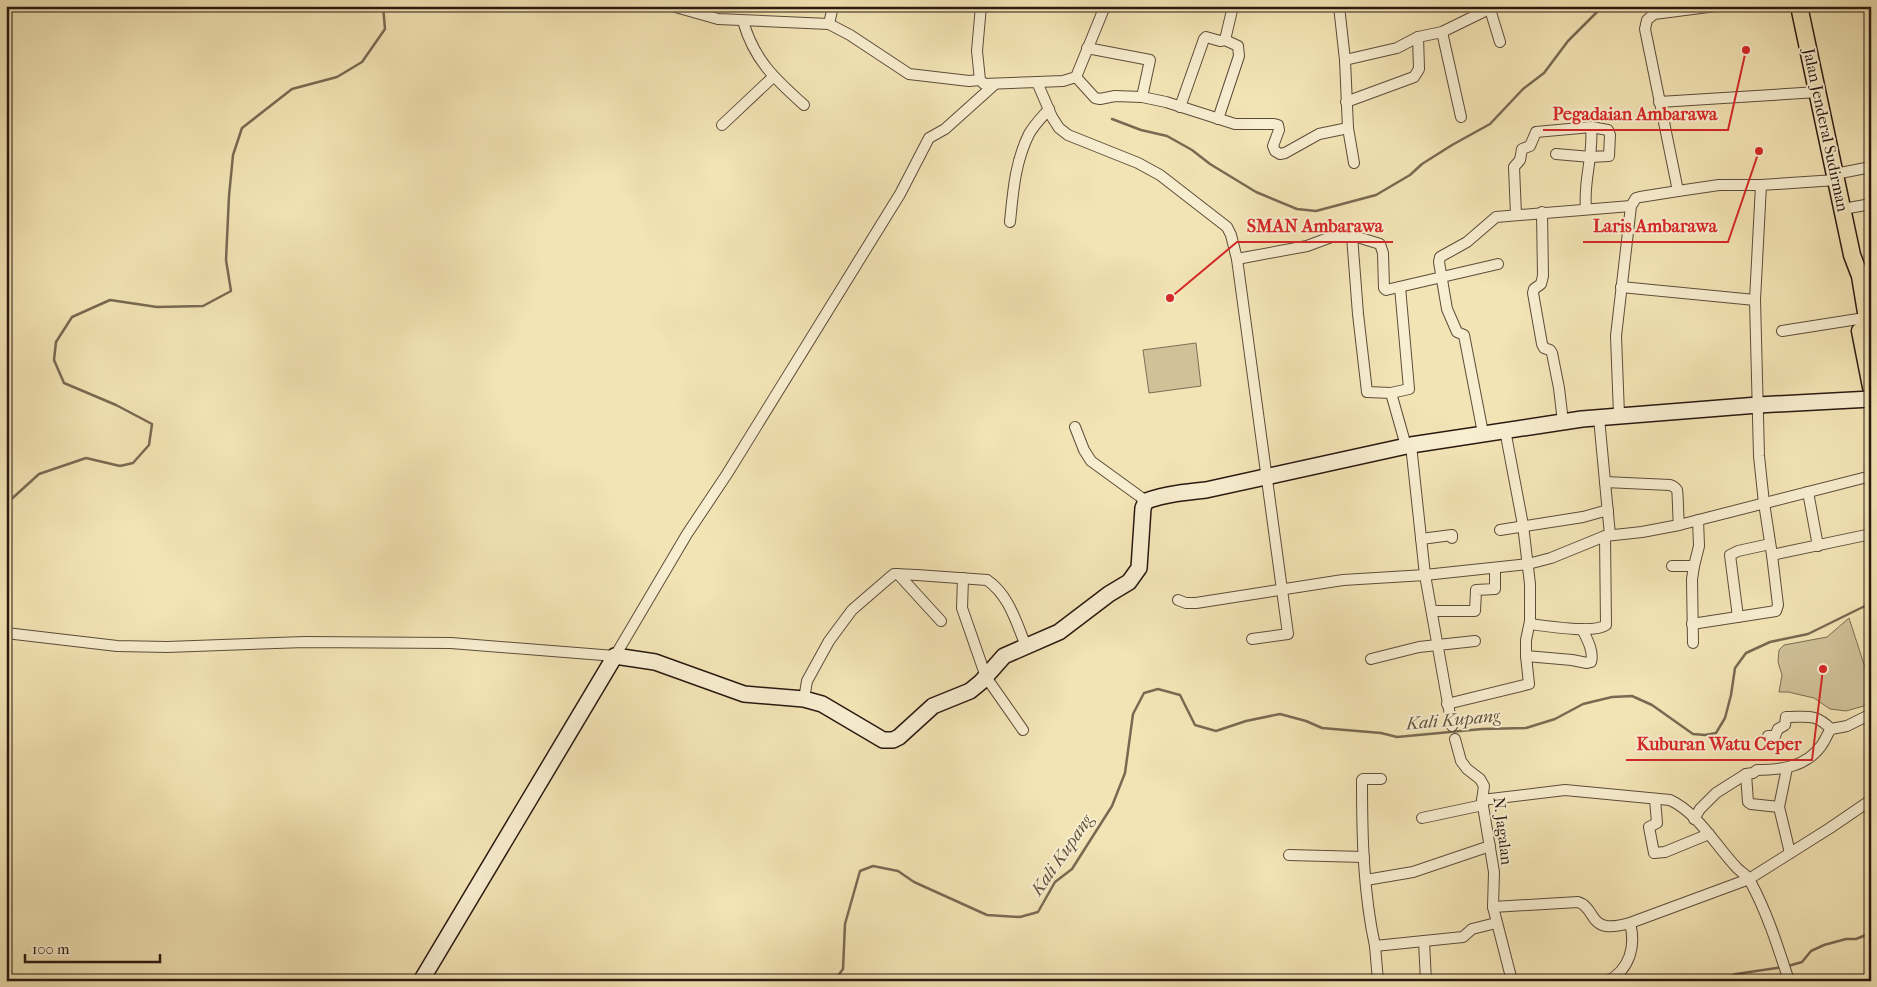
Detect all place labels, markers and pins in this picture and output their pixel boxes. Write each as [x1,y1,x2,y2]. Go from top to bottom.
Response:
callout: Pegadaian Ambarawa [1543,97,1728,130]
callout: SMAN Ambarawa [1237,209,1393,242]
callout: Laris Ambarawa [1583,209,1728,242]
callout: Kuburan Watu Ceper [1626,727,1812,760]

